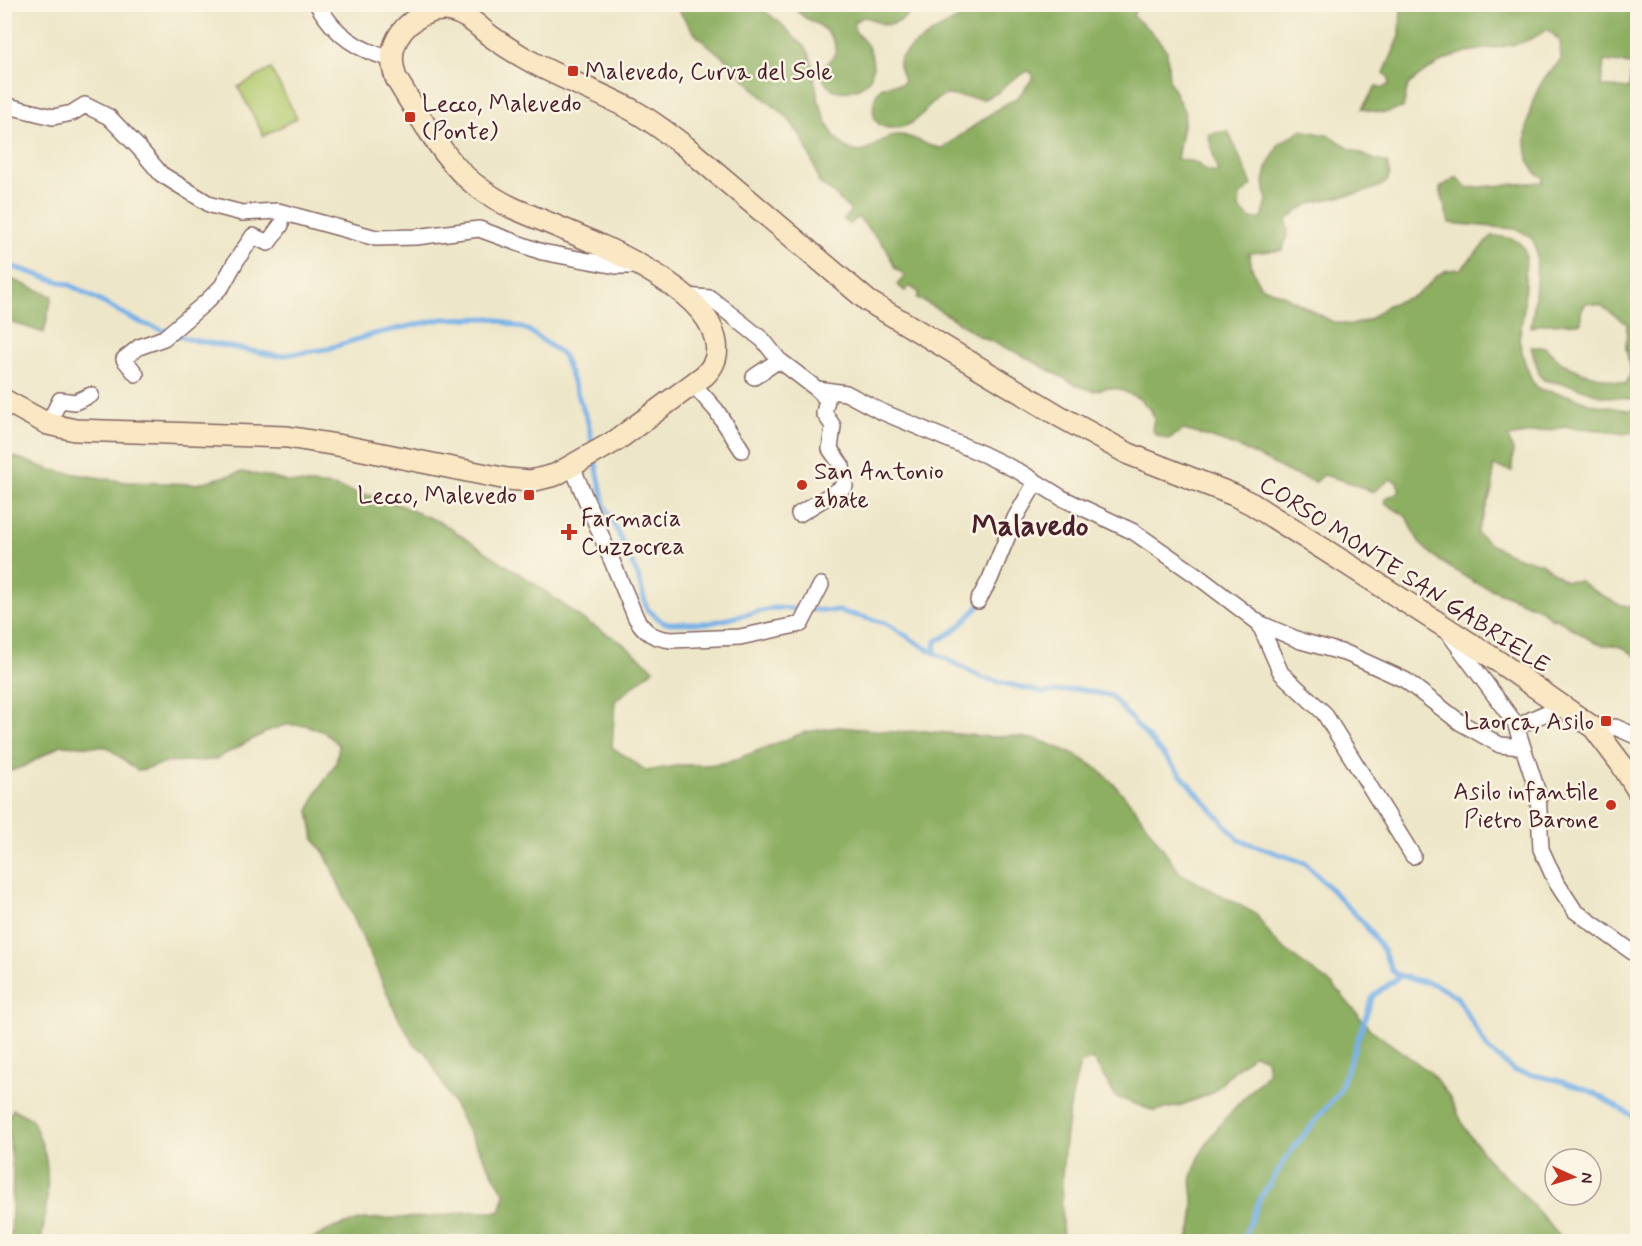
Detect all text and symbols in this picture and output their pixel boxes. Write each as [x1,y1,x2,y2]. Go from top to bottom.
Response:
place label: Malevedo, Curva del Sole [585,57,833,88]
marker: Malevedo, Curva del Sole [566,64,580,78]
place label: Lecco, Malevedo (Ponte) [422,89,581,148]
marker: Lecco, Malevedo (Ponte) [403,110,417,124]
place label: San Antonio abate [814,457,944,516]
street label: CORSO MONTE SAN GABRIELE [1253,469,1556,681]
marker: San Antonio abate [795,478,809,492]
place label: Lecco, Malevedo [358,481,517,512]
marker: Lecco, Malevedo [522,488,536,502]
place label: Farmacia Cuzzocrea [581,504,685,563]
district label: Malavedo [972,507,1089,546]
marker: Farmacia Cuzzocrea [562,525,576,539]
place label: Laorca, Asilo [1464,707,1594,738]
marker: Laorca, Asilo [1599,714,1613,728]
place label: Asilo infantile Pietro Barone [1453,777,1599,836]
marker: Asilo infantile Pietro Barone [1604,798,1618,812]
north arrow [1543,1147,1603,1207]
text: N [1576,1172,1597,1184]

